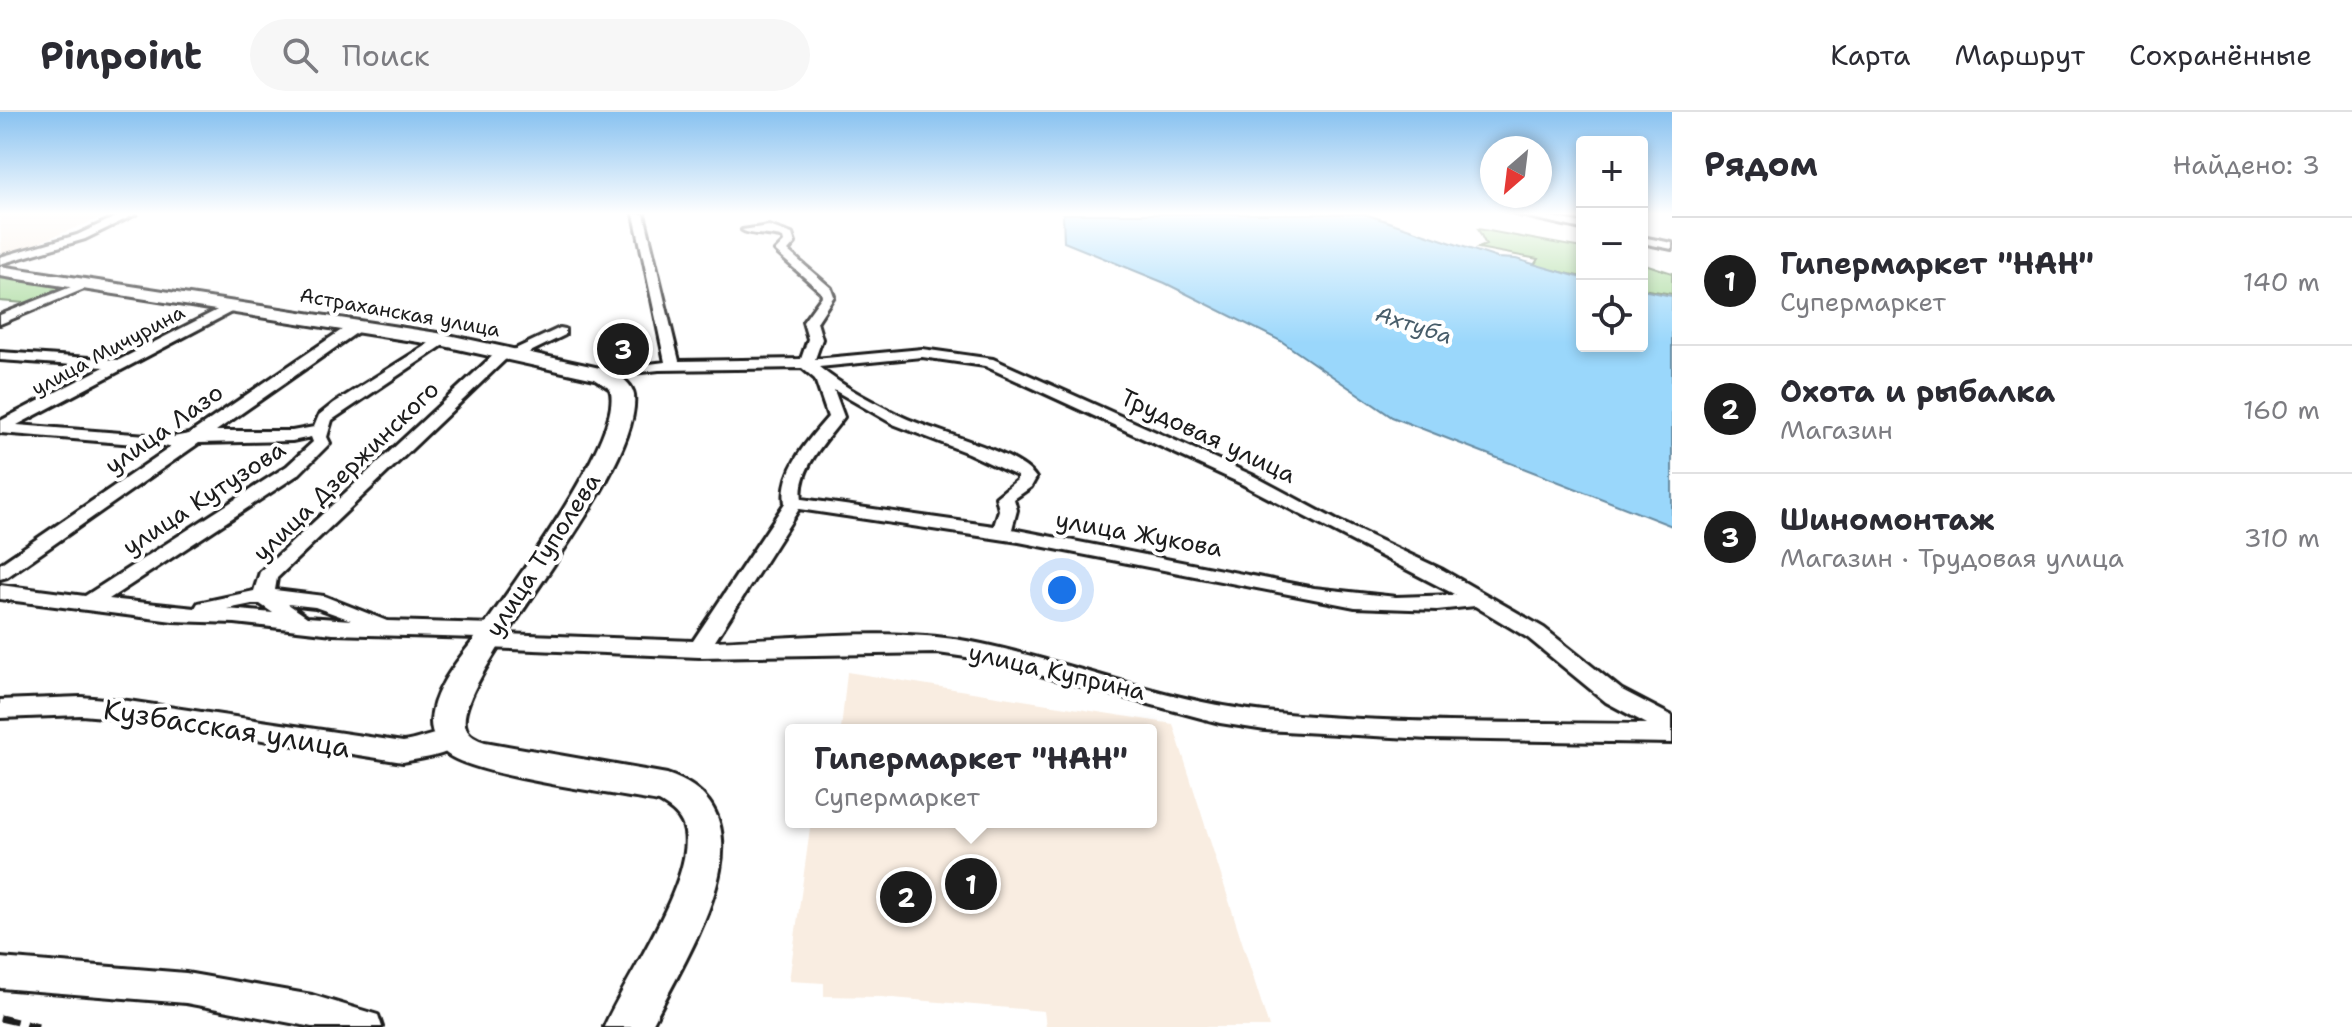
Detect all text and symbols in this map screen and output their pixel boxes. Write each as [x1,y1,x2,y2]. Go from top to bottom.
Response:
search box [250,19,810,91]
text: Pinpoint [40,30,202,81]
icon: search [278,33,322,77]
text: Поиск [342,35,430,76]
text: Карта [1830,36,1910,74]
text: Маршрут [1954,36,2085,74]
text: Сохранённые [2129,36,2312,74]
north arrow [1480,136,1552,208]
map controls [1576,136,1648,352]
button: + [1576,136,1648,208]
text: Рядом [1704,141,1818,187]
text: Найдено: 3 [2173,147,2320,182]
button: − [1576,208,1648,280]
text: Гипермаркет "НАН" [1780,243,2094,284]
text: 1 [1724,264,1736,299]
text: 140 m [2243,264,2320,299]
button: locate [1576,280,1648,352]
street label: Астраханская улица [298,282,503,343]
text: Супермаркет [1780,284,1946,319]
street label: улица Мичурина [27,298,190,401]
water label: Ахтуба [1372,299,1456,351]
pin: 3 [597,319,649,379]
text: Охота и рыбалка [1780,371,2055,412]
street label: улица Дзержинского [246,374,446,568]
street label: улица Лазо [98,376,230,482]
street label: Трудовая улица [1115,381,1301,491]
text: 2 [1721,392,1739,427]
text: 160 m [2243,392,2320,427]
text: Магазин [1780,412,1893,447]
street label: улица Кутузова [116,433,292,563]
street label: улица Туполева [478,467,608,643]
text: Шиномонтаж [1780,499,1994,540]
street label: улица Жукова [1053,504,1225,564]
text: 3 [1721,520,1739,555]
text: 310 m [2244,520,2320,555]
text: Магазин · Трудовая улица [1780,540,2124,575]
your location [1042,570,1082,610]
street label: улица Куприна [965,636,1149,708]
street label: Кузбасская улица [101,690,353,766]
popup [785,724,1157,828]
text: Гипермаркет "НАН" [814,738,1128,779]
text: Супермаркет [814,779,980,814]
pin: 1 [945,854,997,914]
pin: 2 [880,867,932,927]

